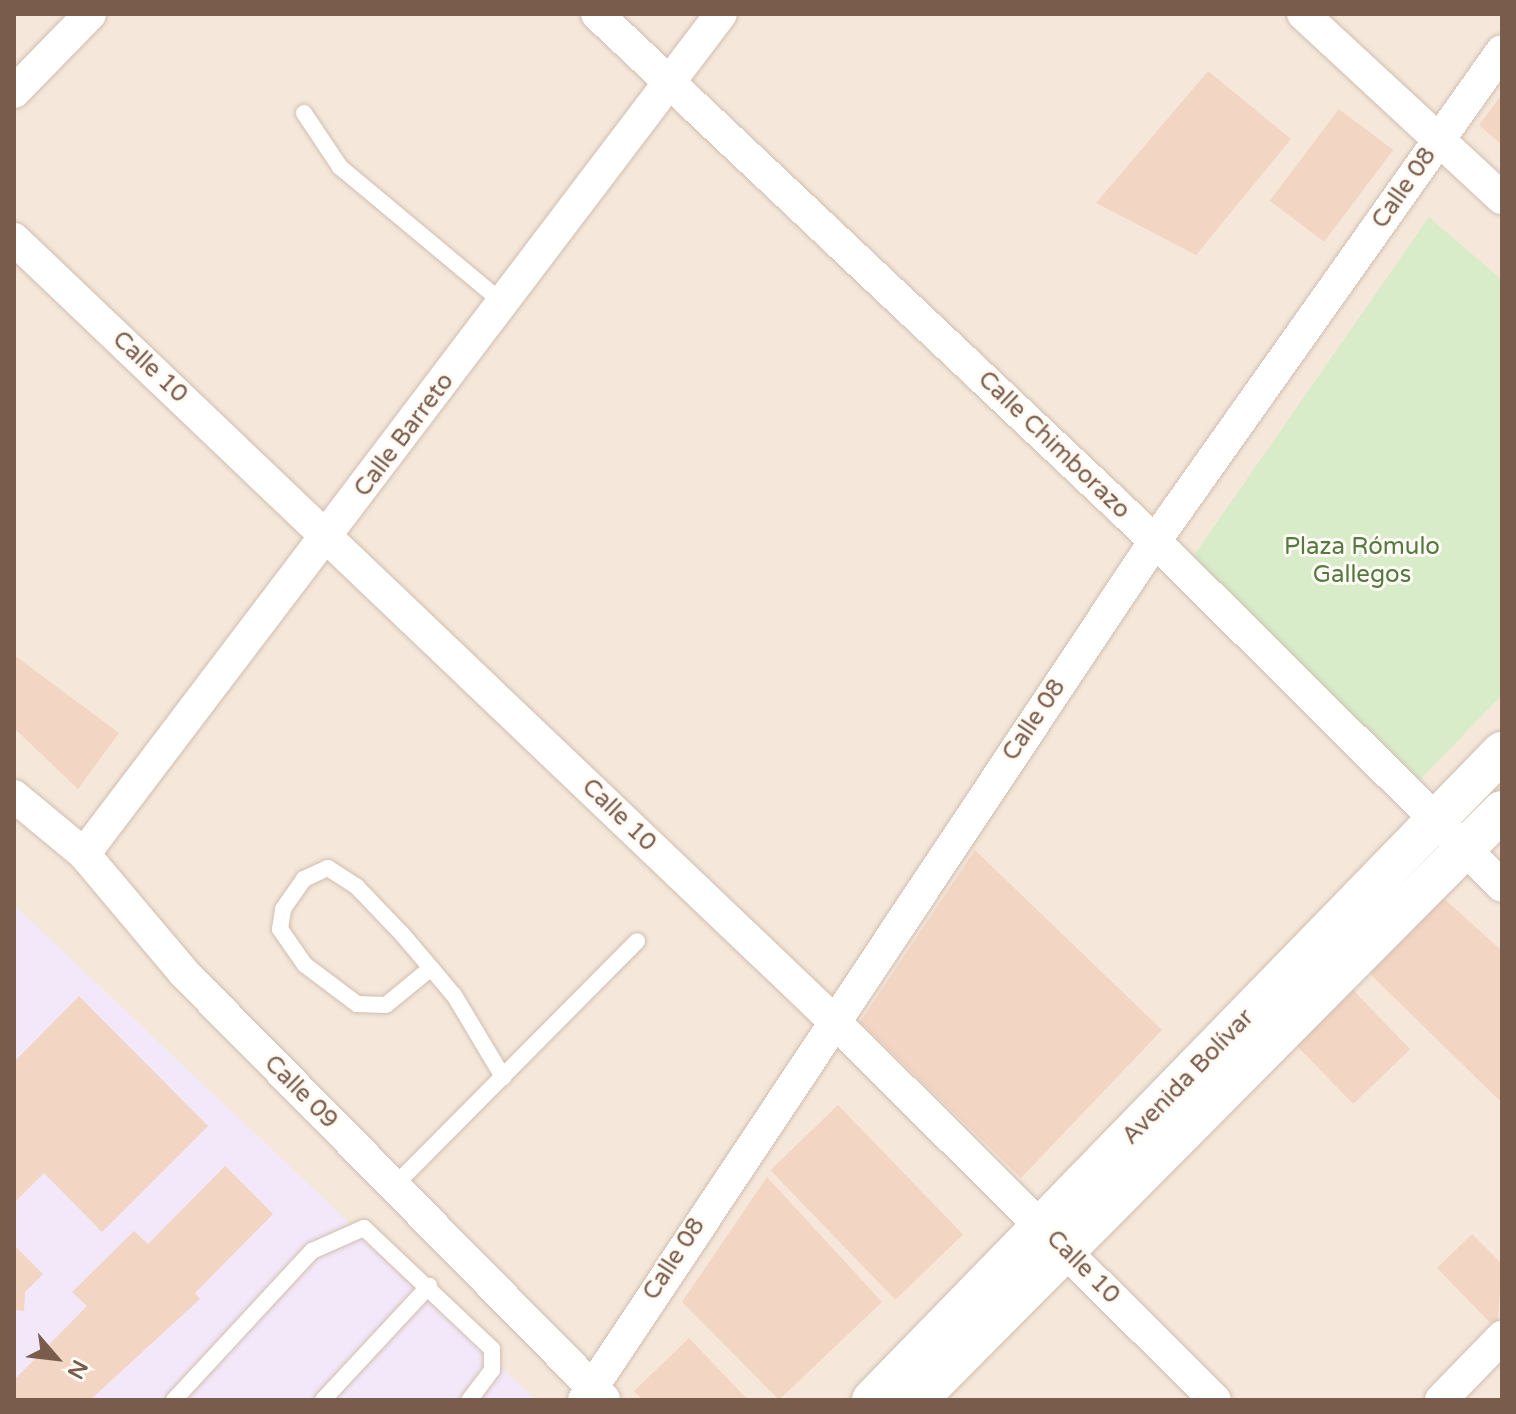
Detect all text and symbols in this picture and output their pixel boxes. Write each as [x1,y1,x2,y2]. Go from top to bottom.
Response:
street label: Calle 08 [1366,142,1442,234]
street label: Calle 10 [107,325,193,409]
street label: Calle Chimborazo [972,365,1136,525]
street label: Calle Barreto [348,368,460,502]
park label: Plaza Rómulo Gallegos [1284,533,1440,589]
street label: Calle 08 [996,674,1072,766]
street label: Calle 10 [576,773,662,857]
street label: Avenida Bolívar [1116,1003,1260,1151]
street label: Calle 09 [258,1049,344,1135]
street label: Calle 08 [637,1213,711,1305]
street label: Calle 10 [1040,1224,1126,1310]
north arrow [16,1318,96,1398]
text: N [62,1355,93,1383]

